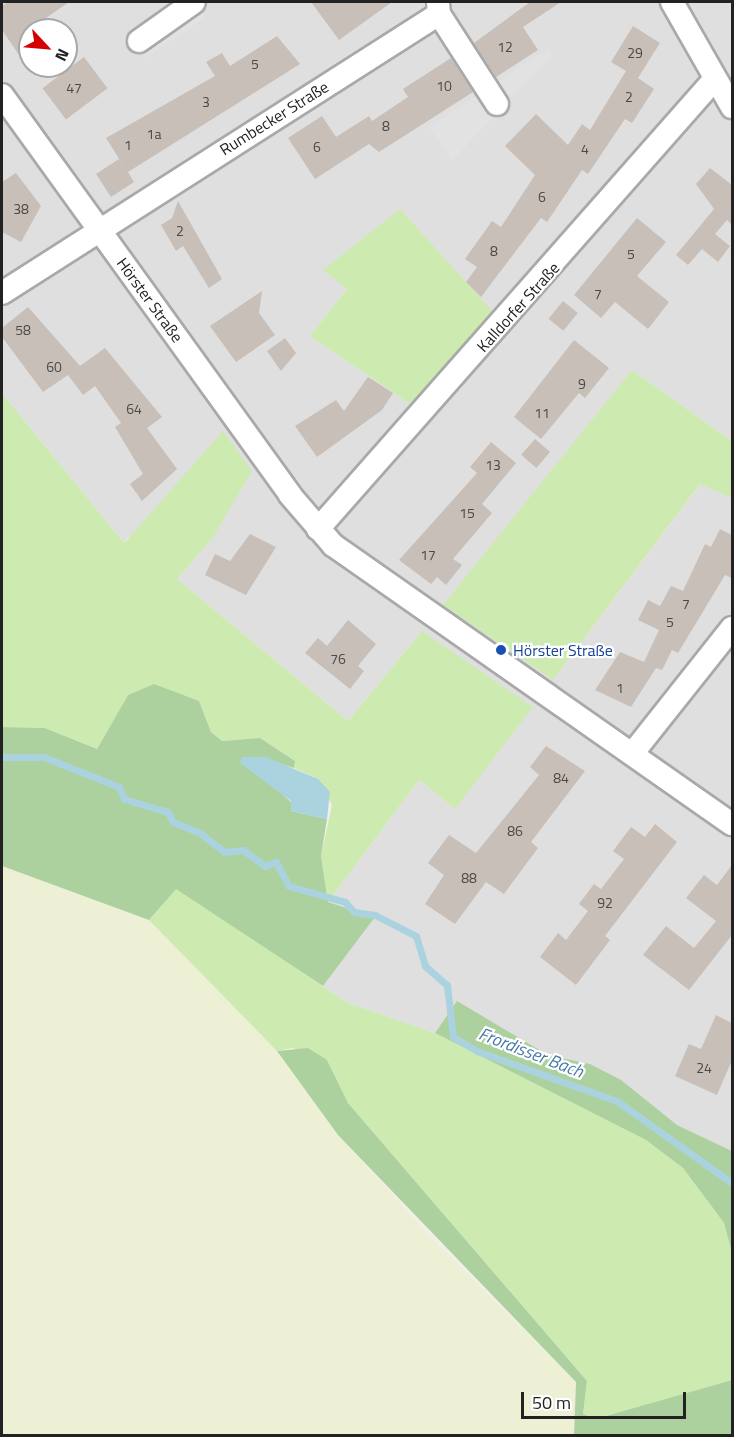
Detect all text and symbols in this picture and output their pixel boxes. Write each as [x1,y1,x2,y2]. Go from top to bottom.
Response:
north arrow [18,18,78,78]
house number: 12 [497,39,513,55]
text: N [49,45,76,65]
house number: 29 [627,45,643,61]
house number: 5 [251,56,259,72]
street label: Rumbecker Straße [216,77,332,159]
house number: 10 [436,78,452,94]
house number: 47 [66,80,82,96]
house number: 2 [625,89,633,105]
house number: 3 [202,94,210,110]
house number: 8 [382,118,390,134]
house number: 1a [147,126,161,142]
house number: 1 [124,137,132,153]
house number: 6 [313,139,321,155]
house number: 4 [581,141,589,157]
house number: 6 [538,189,546,205]
house number: 38 [13,201,29,217]
house number: 2 [176,223,184,239]
house number: 8 [490,243,498,259]
house number: 5 [627,246,635,262]
street label: Hörster Straße [113,254,187,346]
street label: Kalldorfer Straße [473,258,563,356]
house number: 7 [594,286,602,302]
house number: 58 [15,322,31,338]
house number: 60 [46,359,62,375]
house number: 9 [578,376,586,392]
house number: 64 [126,401,142,417]
house number: 11 [534,405,550,421]
house number: 13 [485,457,501,473]
house number: 15 [459,505,475,521]
house number: 17 [420,547,436,563]
house number: 7 [682,596,690,612]
house number: 5 [666,614,674,630]
place label: Hörster Straße [513,640,613,660]
marker: Hörster Straße [494,643,508,657]
house number: 76 [330,651,346,667]
house number: 1 [616,680,624,696]
house number: 84 [553,770,569,786]
house number: 86 [507,823,523,839]
house number: 88 [461,870,477,886]
house number: 92 [597,895,613,911]
water label: Frordisser Bach [476,1023,586,1083]
house number: 24 [696,1060,712,1076]
scale bar [524,1380,689,1418]
text: 50 m [532,1389,571,1416]

